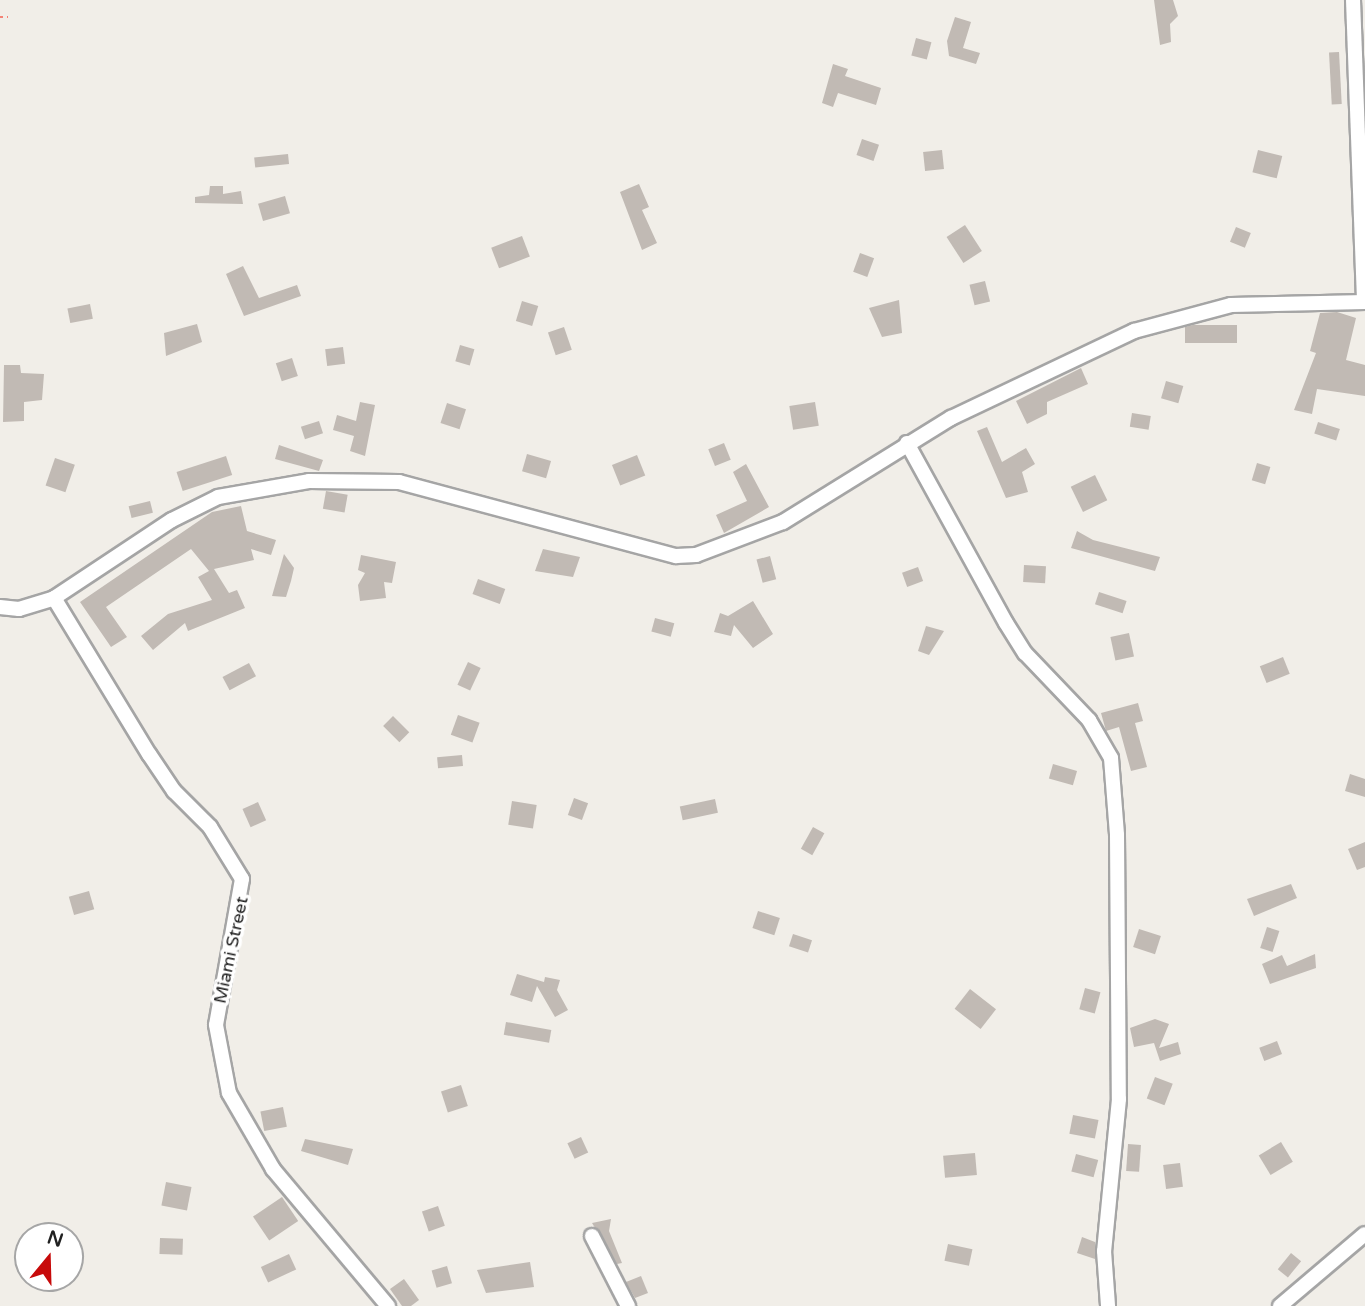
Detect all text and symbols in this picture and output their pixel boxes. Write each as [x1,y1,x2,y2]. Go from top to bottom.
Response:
street label: Miami Street [209,894,253,1006]
north arrow [14,1222,84,1292]
text: N [44,1226,66,1252]

